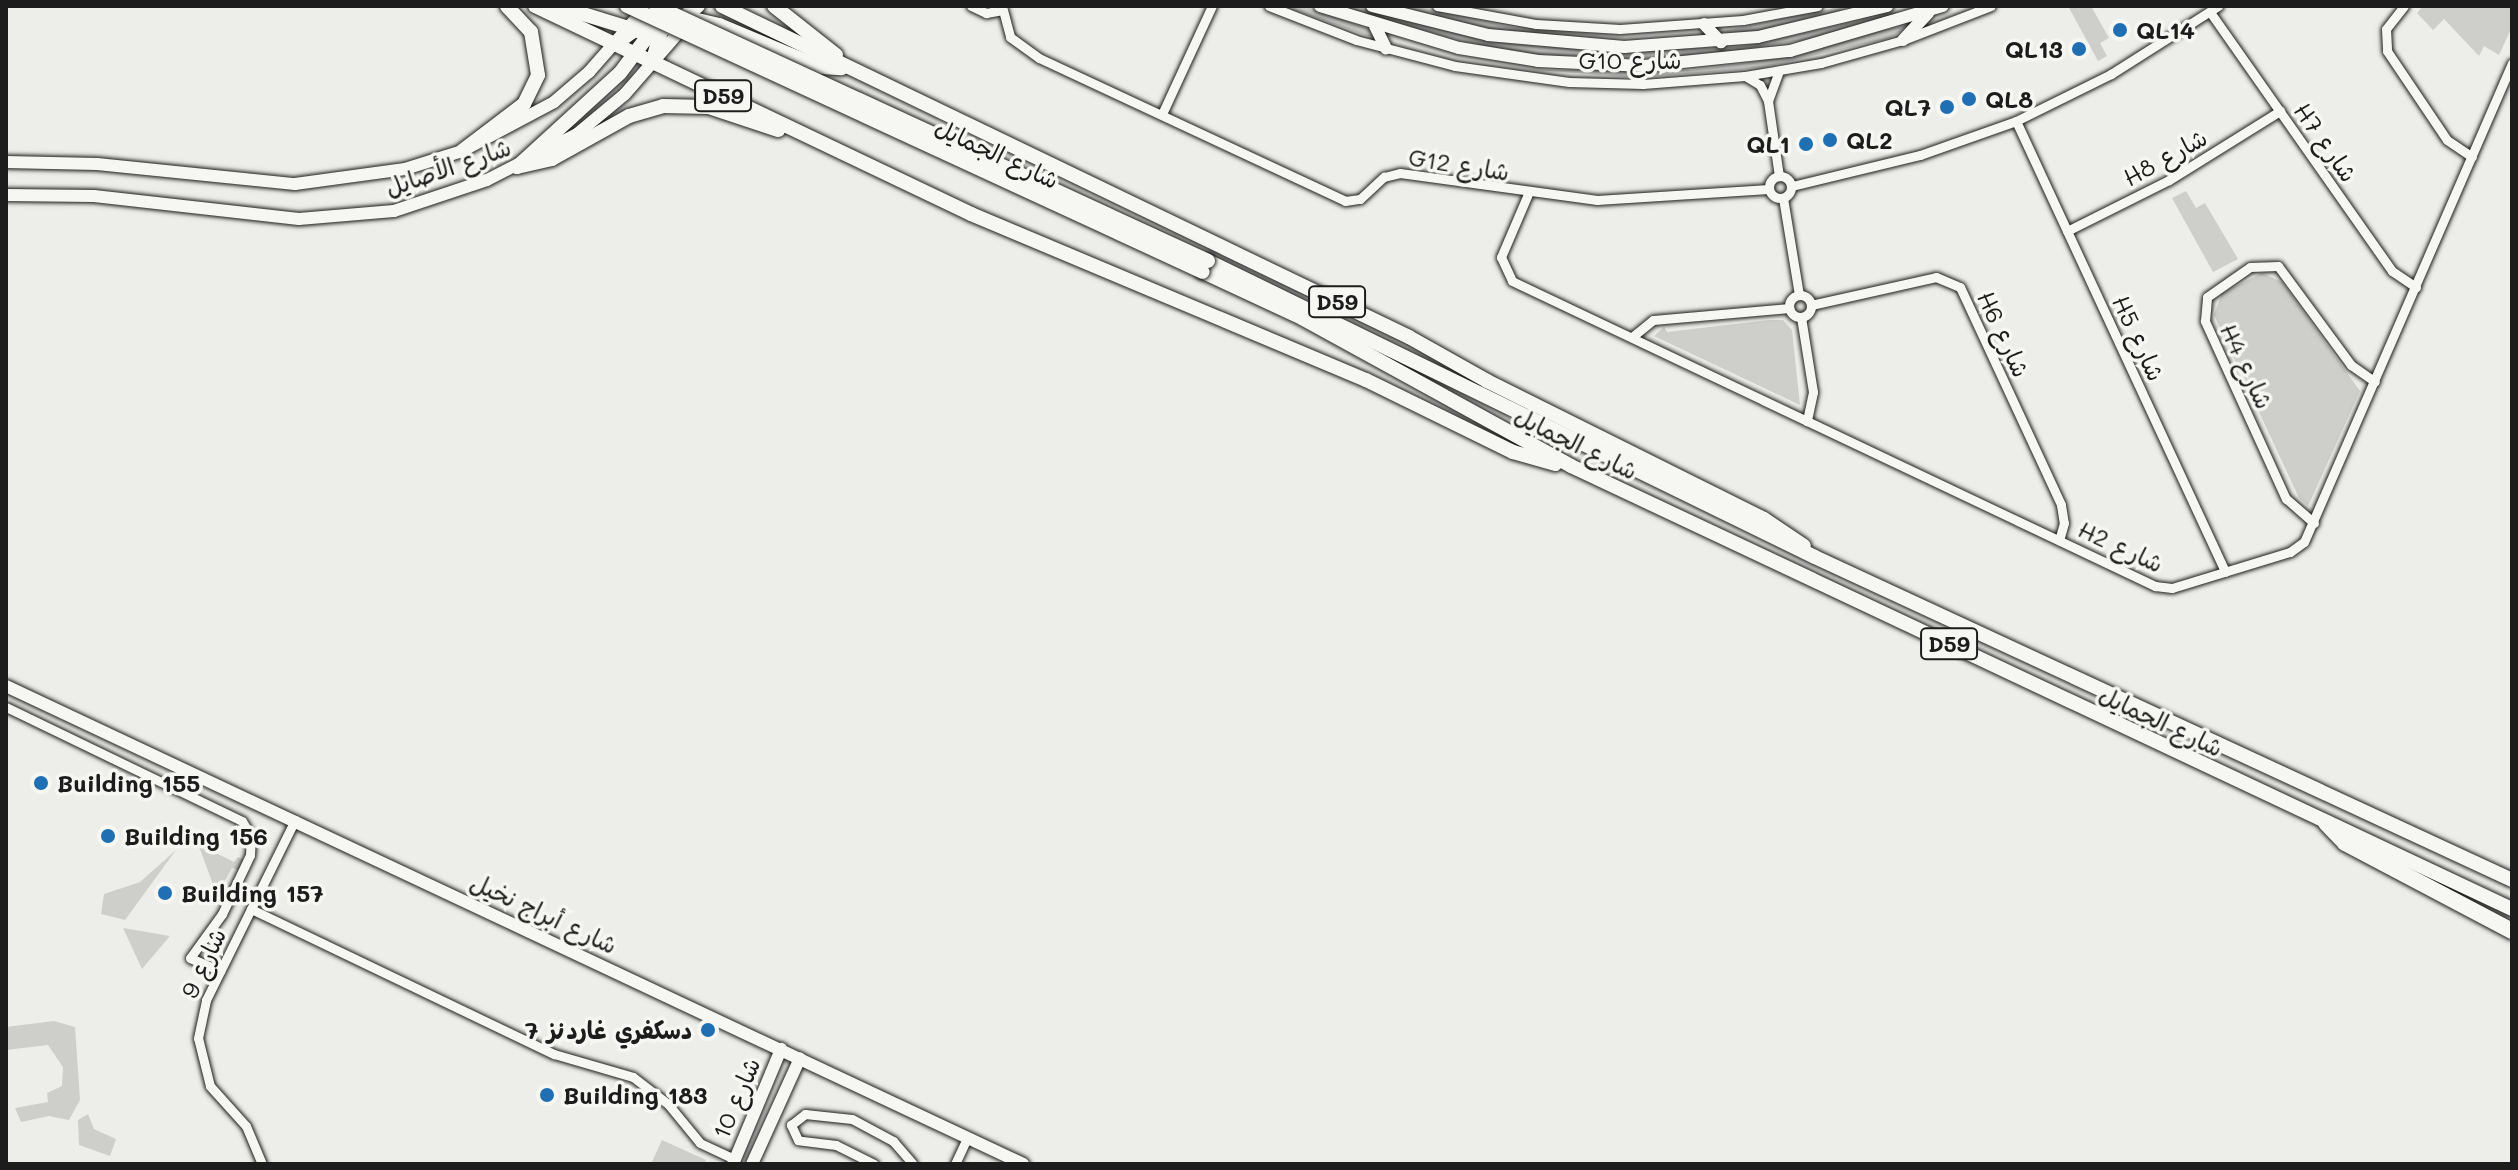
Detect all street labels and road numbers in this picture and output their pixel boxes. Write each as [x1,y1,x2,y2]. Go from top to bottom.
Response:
street label: G10 شارع [1579,46,1681,74]
road number: D59 [693,78,753,114]
street label: H7 شارع [2288,97,2364,187]
street label: شارع الجمايل [930,112,1064,194]
street label: H8 شارع [2118,122,2212,192]
street label: شارع الأصايل [381,132,515,202]
street label: G12 شارع [1407,142,1511,186]
road number: D59 [1307,284,1367,320]
street label: H6 شارع [1972,287,2036,381]
street label: H5 شارع [2107,291,2171,385]
street label: H4 شارع [2215,319,2279,413]
street label: شارع الجمايل [1510,401,1642,485]
street label: H2 شارع [2074,514,2168,578]
road number: D59 [1919,626,1979,662]
street label: شارع الجمايل [2094,680,2228,762]
street label: شارع أبراج نخيل [466,867,622,959]
street label: شارع 9 [174,923,232,1003]
street label: شارع 10 [706,1053,766,1143]

